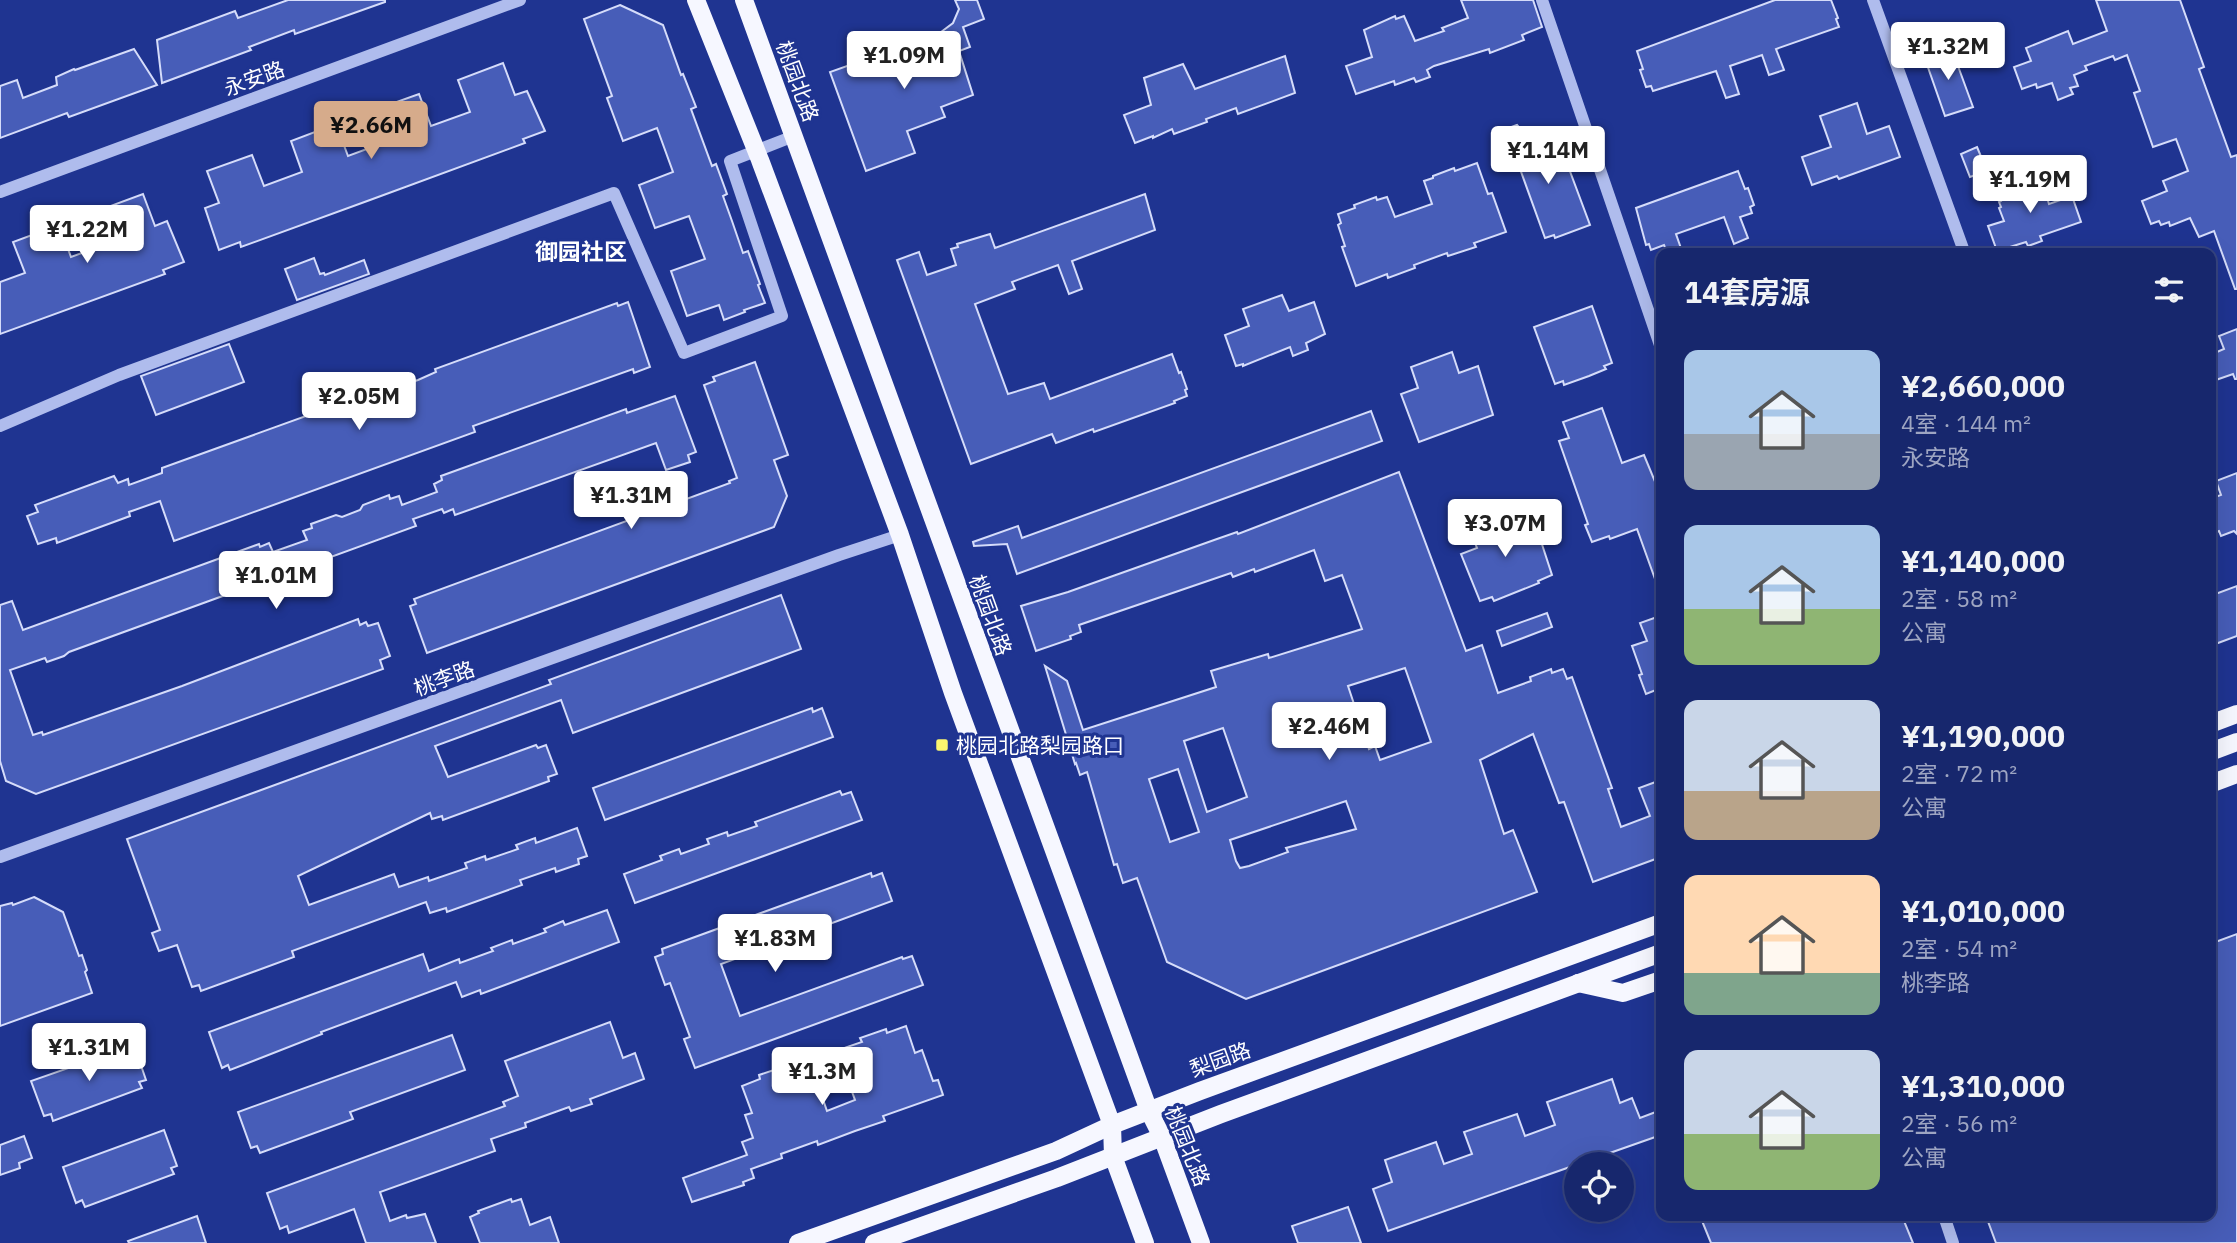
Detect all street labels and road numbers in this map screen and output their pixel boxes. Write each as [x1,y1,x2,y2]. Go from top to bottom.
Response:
street label: 桃园北路 [770,37,826,125]
street label: 永安路 [220,54,288,102]
street label: 桃园北路 [963,571,1019,659]
street label: 桃李路 [410,654,478,702]
street label: 梨园路 [1186,1035,1254,1083]
street label: 桃园北路 [1159,1102,1217,1190]

